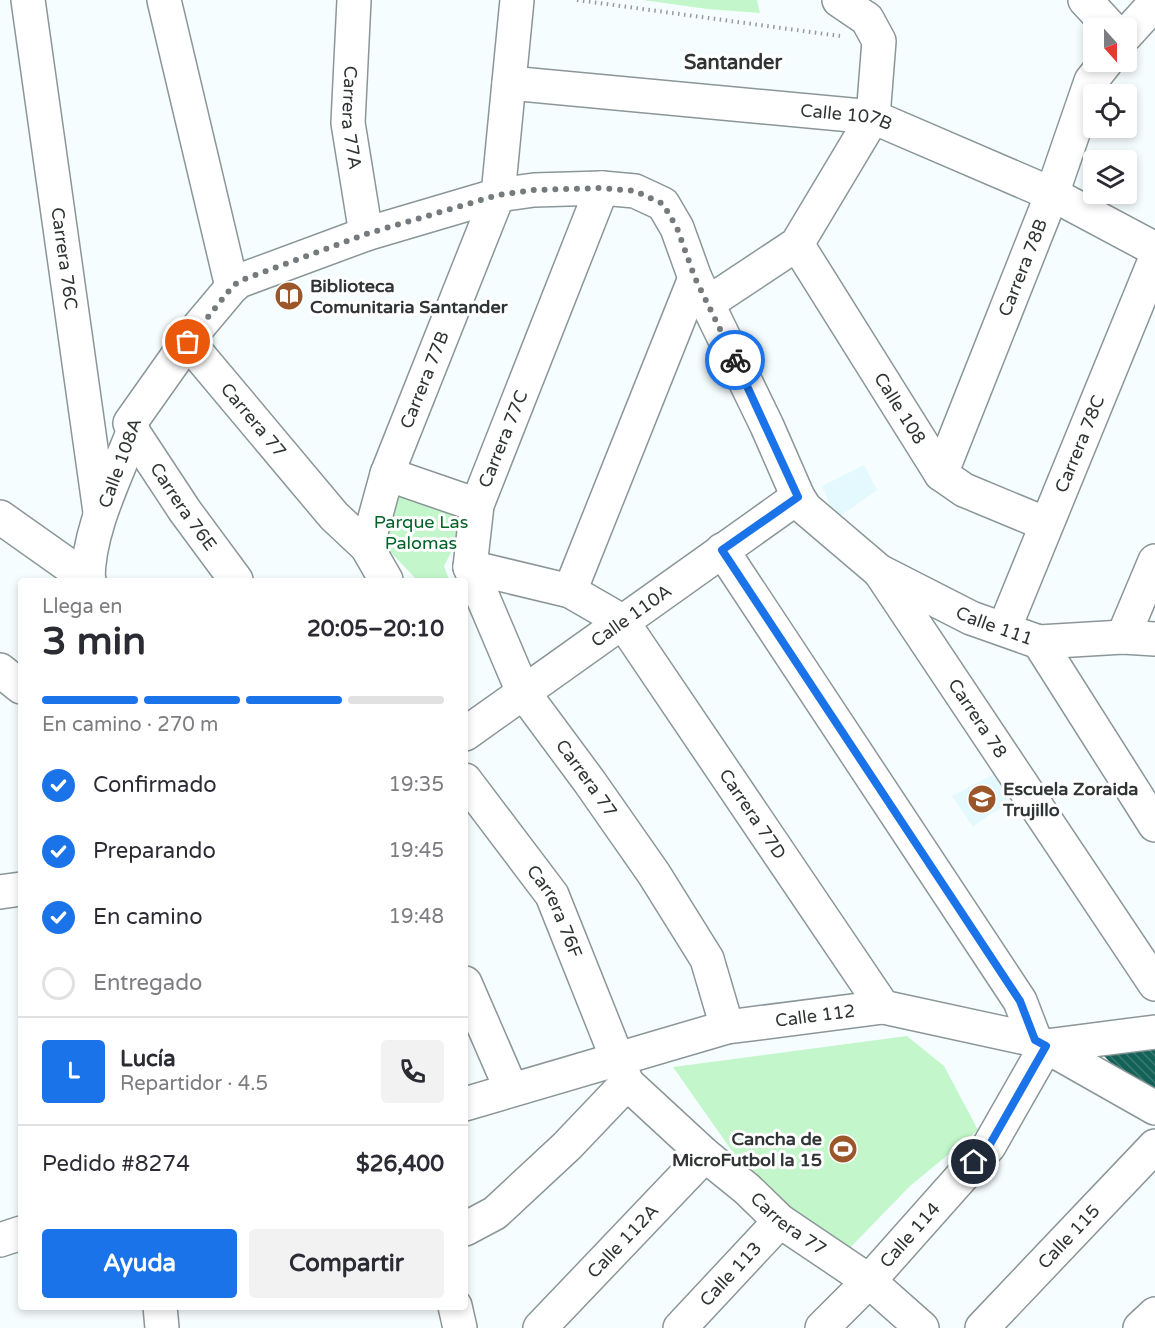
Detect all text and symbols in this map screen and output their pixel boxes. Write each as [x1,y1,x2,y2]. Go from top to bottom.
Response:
north arrow [1083,18,1137,72]
map controls [1083,18,1137,204]
district label: Santander [684,51,782,75]
street label: Carrera 77A [337,65,366,171]
button: locate [1083,84,1137,138]
street label: Calle 107B [799,99,896,135]
button: layers [1083,150,1137,204]
street label: Carrera 76C [46,206,82,311]
street label: Carrera 78B [994,216,1052,320]
place label: Biblioteca Comunitaria Santander [310,275,509,318]
library icon: Biblioteca Comunitaria Santander [273,280,305,312]
pin [162,316,213,367]
icon: bag [171,325,204,358]
street label: Carrera 77B [395,328,454,432]
courier [705,330,765,390]
icon: bike [719,344,752,377]
street label: Calle 108 [869,369,931,448]
street label: Carrera 77 [216,378,291,462]
street label: Carrera 77C [473,387,533,491]
street label: Carrera 78C [1050,392,1109,496]
street label: Calle 108A [94,415,146,511]
street label: Carrera 76E [145,458,221,555]
park label: Parque Las Palomas [374,511,468,554]
street label: Calle 110A [587,580,676,652]
text: Llega en [42,595,122,619]
street label: Calle 111 [952,601,1036,650]
text: 20:05–20:10 [307,616,444,642]
text: 3 min [42,618,146,665]
street label: Carrera 78 [943,675,1012,762]
text: En camino · 270 m [42,713,218,737]
street label: Carrera 77 [551,735,622,821]
street label: Carrera 77D [714,765,791,863]
icon: check [42,769,75,802]
text: Confirmado [93,772,217,798]
text: 19:35 [389,773,444,797]
place label: Escuela Zoraida Trujillo [1002,778,1138,821]
school or university icon: Escuela Zoraida Trujillo [966,783,998,815]
icon: check [42,835,75,868]
text: Preparando [93,838,216,864]
text: 19:45 [389,839,444,863]
street label: Carrera 76F [522,860,587,961]
icon: check [42,901,75,934]
text: En camino [93,904,203,930]
text: 19:48 [389,905,444,929]
text: Entregado [93,970,202,996]
street label: Calle 112 [774,1000,856,1032]
button: phone [381,1040,444,1103]
text: Lucía [120,1046,176,1072]
text: L [67,1058,80,1084]
text: Repartidor · 4.5 [120,1072,268,1096]
place label: Cancha de MicroFutbol la 15 [672,1128,822,1171]
sports icon: Cancha de MicroFutbol la 15 [827,1133,859,1165]
pin [948,1136,999,1187]
icon: home [957,1145,990,1178]
text: Pedido #8274 [42,1151,190,1177]
text: $26,400 [356,1151,444,1177]
street label: Carrera 77 [746,1187,831,1260]
street label: Calle 114 [875,1198,945,1272]
street label: Calle 112A [582,1200,663,1283]
street label: Calle 115 [1033,1200,1104,1273]
button: Ayuda [42,1229,237,1298]
button: Compartir [249,1229,444,1298]
street label: Calle 113 [695,1237,766,1311]

